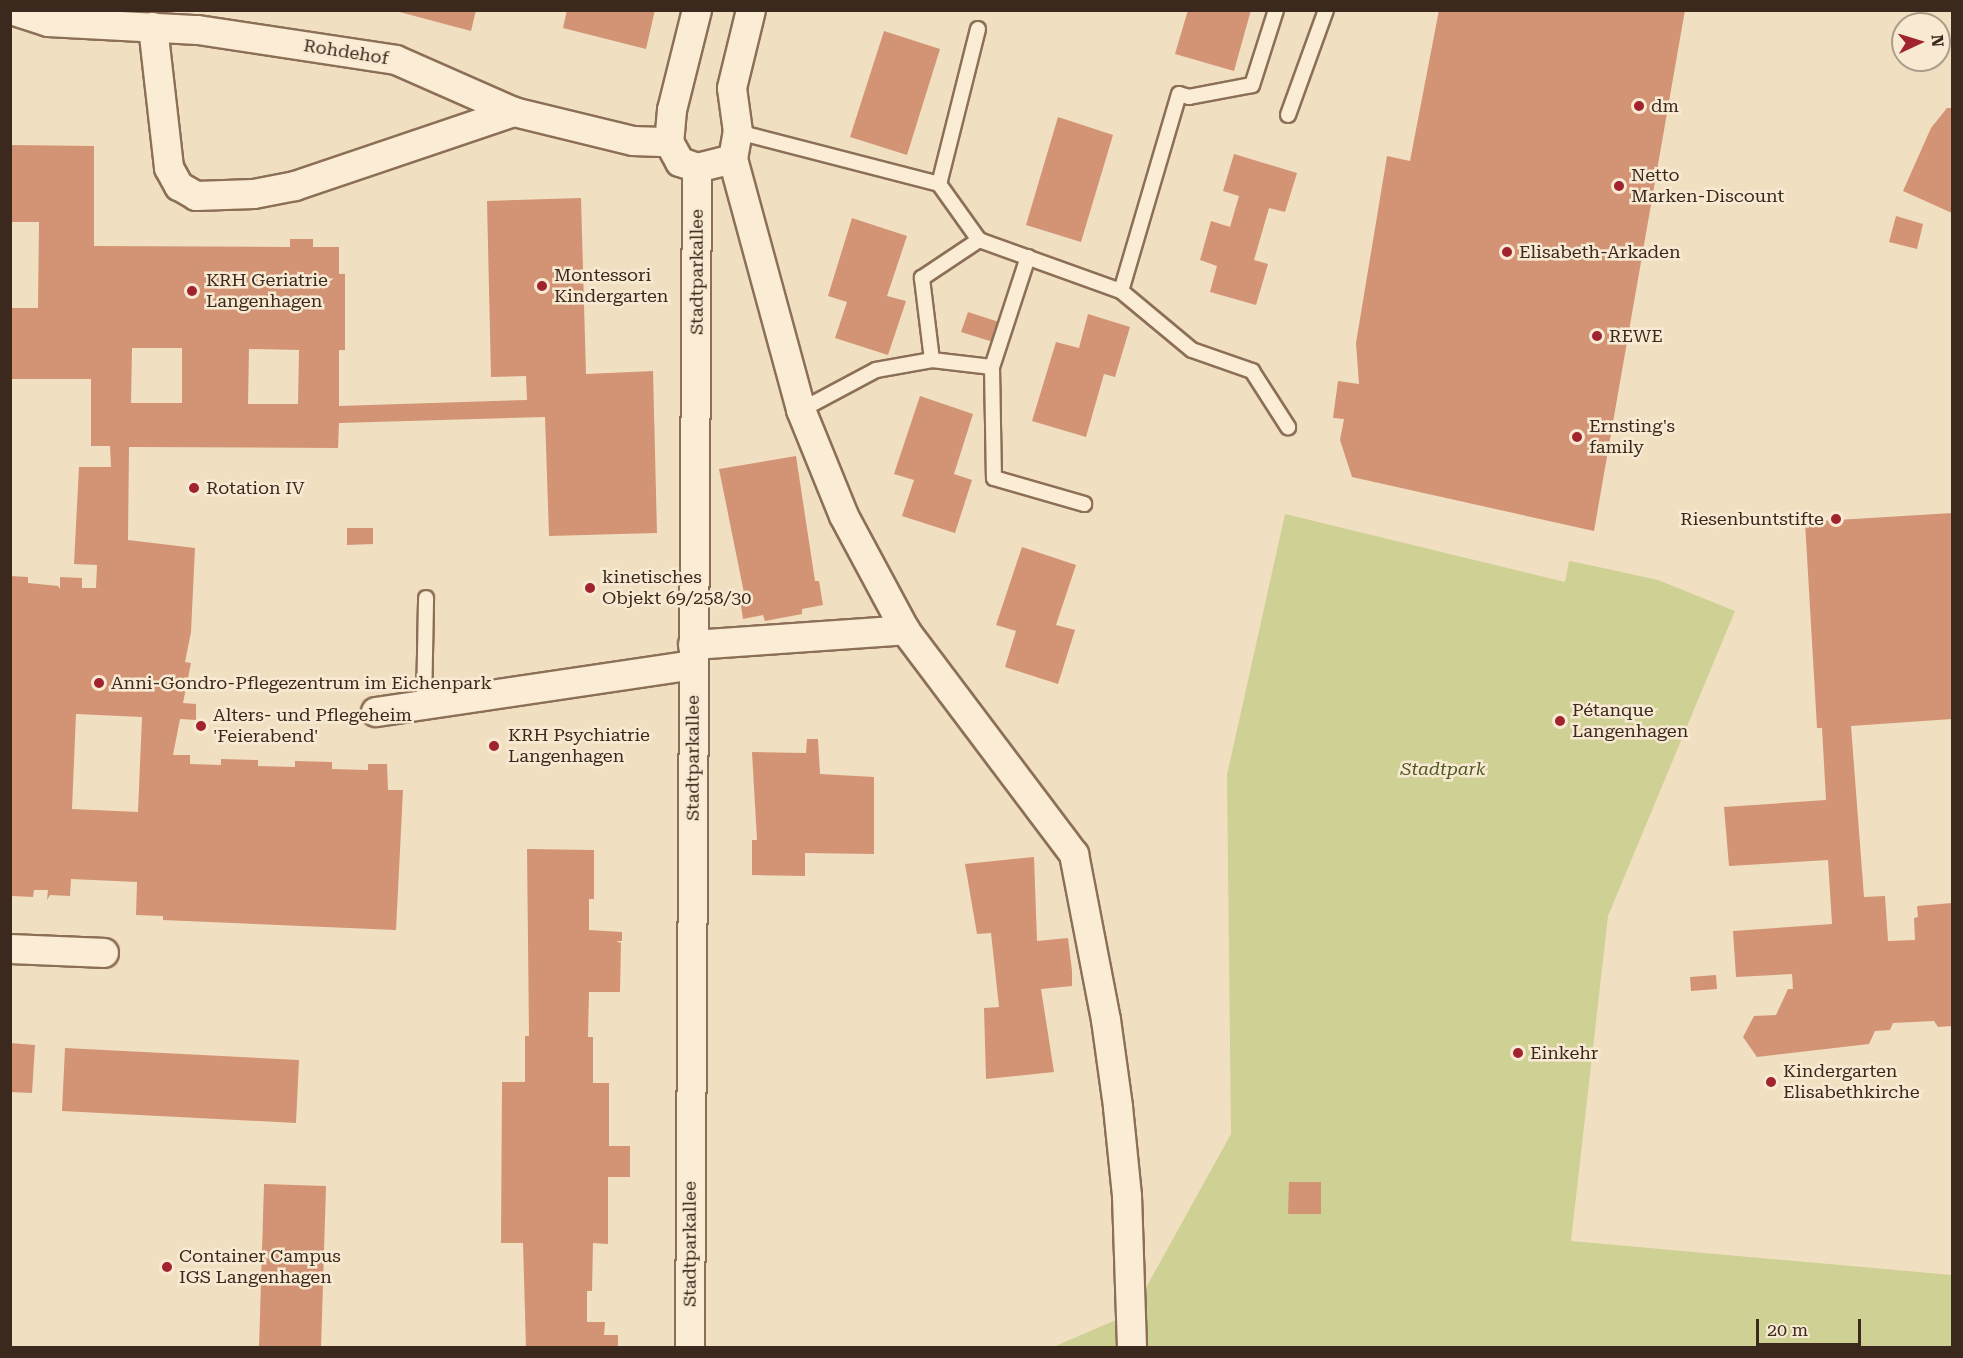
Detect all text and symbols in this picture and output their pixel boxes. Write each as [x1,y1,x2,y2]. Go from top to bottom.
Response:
north arrow [1891,12,1951,72]
text: N [1928,34,1947,48]
street label: Rohdehof [302,35,390,69]
place label: dm [1651,95,1679,117]
marker: dm [1632,99,1646,113]
place label: Netto Marken-Discount [1631,165,1784,207]
marker: Netto Marken-Discount [1612,179,1626,193]
street label: Stadtparkallee [686,209,708,335]
place label: Elisabeth-Arkaden [1519,241,1681,263]
marker: Elisabeth-Arkaden [1500,245,1514,259]
place label: Montessori Kindergarten [554,265,668,308]
place label: KRH Geriatrie Langenhagen [206,270,328,312]
marker: Montessori Kindergarten [535,279,549,293]
marker: KRH Geriatrie Langenhagen [183,282,201,300]
place label: REWE [1609,325,1663,347]
marker: REWE [1590,329,1604,343]
place label: Ernsting's family [1589,416,1675,458]
marker: Ernsting's family [1570,430,1584,444]
place label: Rotation IV [206,477,304,499]
marker: Rotation IV [187,481,201,495]
place label: Riesenbuntstifte [1680,508,1824,530]
marker: Riesenbuntstifte [1829,512,1843,526]
place label: kinetisches Objekt 69/258/30 [602,567,751,610]
marker: kinetisches Objekt 69/258/30 [583,581,597,595]
place label: Anni-Gondro-Pflegezentrum im Eichenpark [111,672,492,694]
marker: Anni-Gondro-Pflegezentrum im Eichenpark [92,676,106,690]
street label: Stadtparkallee [682,695,704,821]
place label: Pétanque Langenhagen [1572,700,1688,742]
place label: Alters- und Pflegeheim 'Feierabend' [213,705,412,748]
marker: Pétanque Langenhagen [1553,714,1567,728]
marker: Alters- und Pflegeheim 'Feierabend' [194,719,208,733]
place label: KRH Psychiatrie Langenhagen [508,725,650,768]
marker: KRH Psychiatrie Langenhagen [485,737,503,755]
park label: Stadtpark [1401,758,1485,780]
place label: Einkehr [1530,1042,1598,1064]
marker: Einkehr [1511,1046,1525,1060]
place label: Kindergarten Elisabethkirche [1783,1061,1920,1104]
marker: Kindergarten Elisabethkirche [1764,1075,1778,1089]
street label: Stadtparkallee [679,1181,701,1307]
place label: Container Campus IGS Langenhagen [179,1246,341,1288]
marker: Container Campus IGS Langenhagen [160,1260,174,1274]
scale bar [1759,1307,1864,1345]
text: 20 m [1767,1319,1808,1340]

